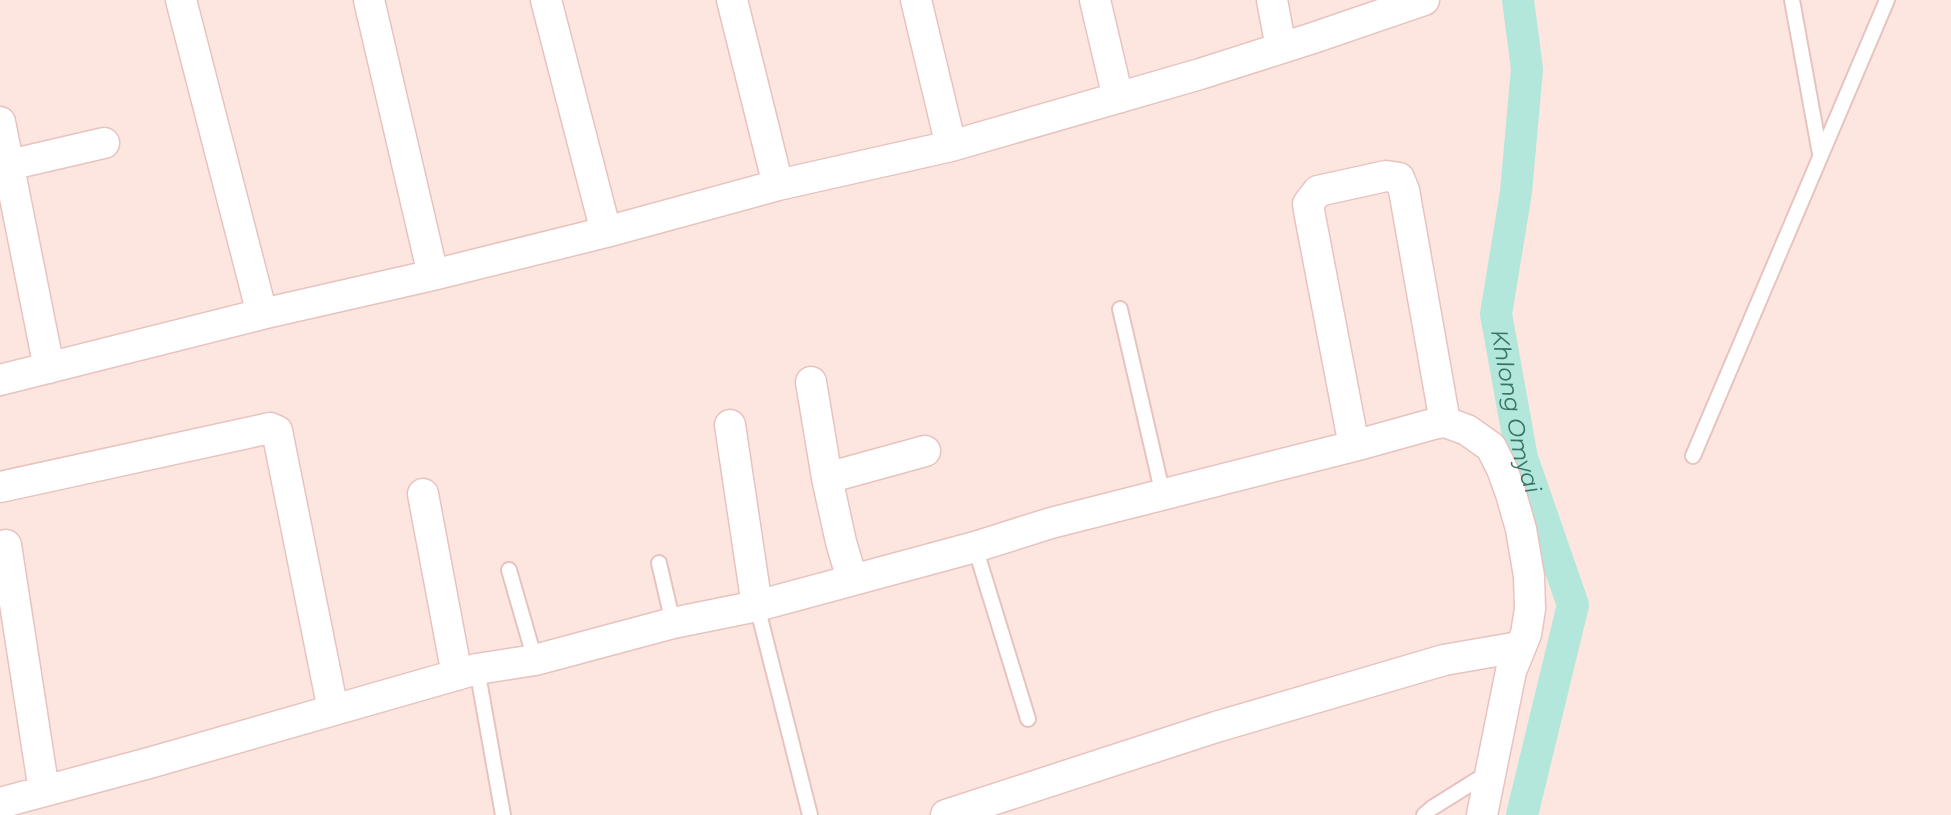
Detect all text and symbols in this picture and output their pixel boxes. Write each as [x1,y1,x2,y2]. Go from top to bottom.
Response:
water label: Khlong Omyai [1485,327,1547,498]

